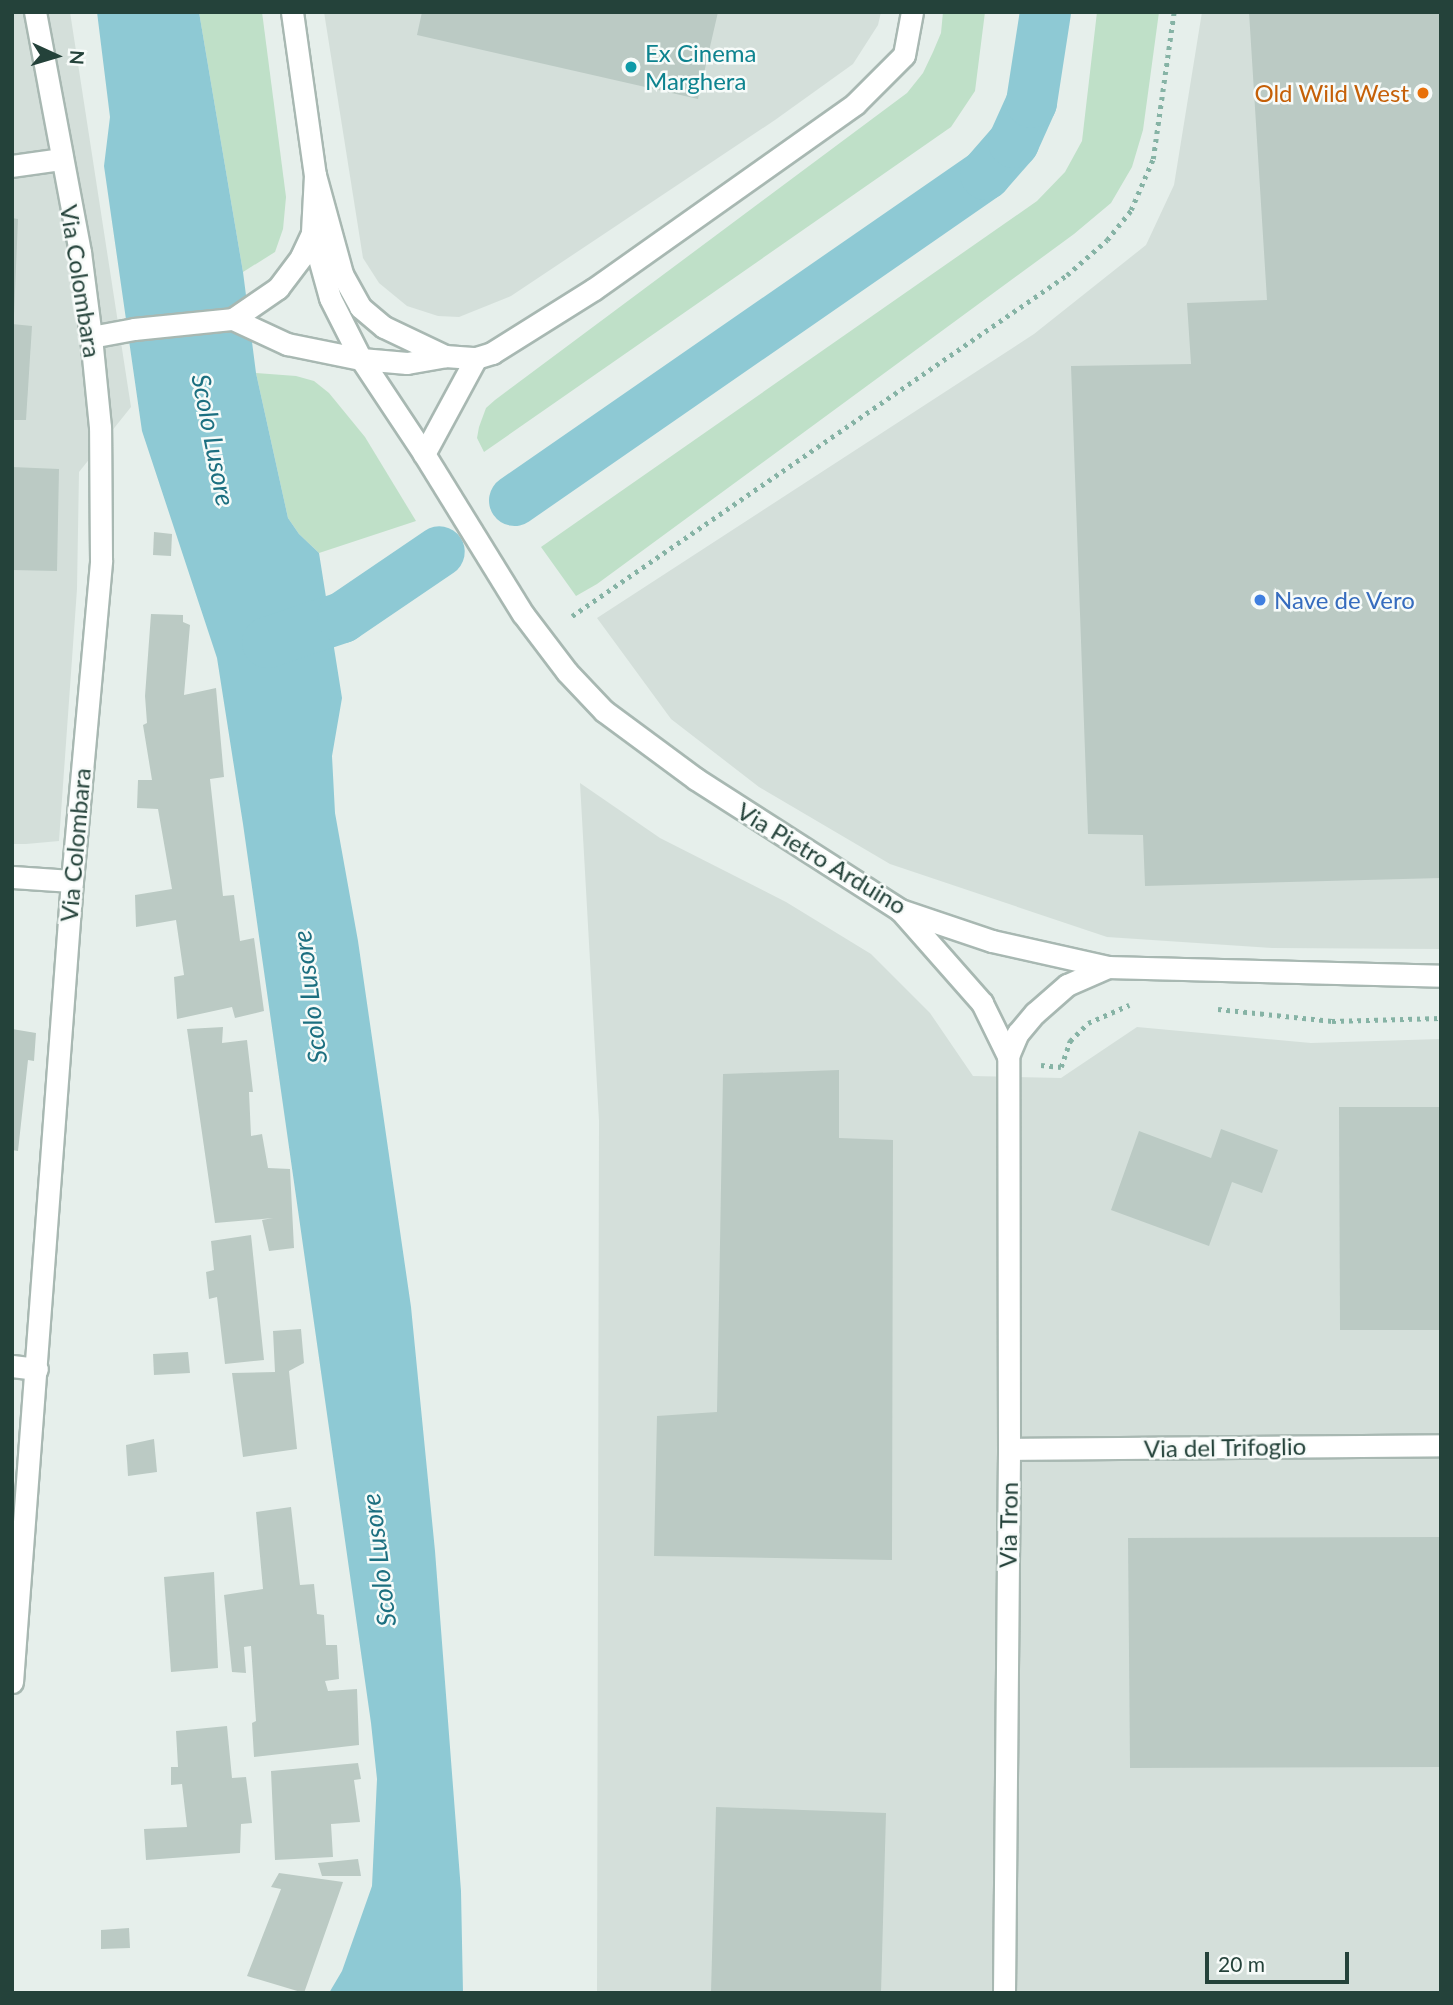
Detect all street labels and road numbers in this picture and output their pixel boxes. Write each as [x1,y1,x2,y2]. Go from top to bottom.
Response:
street label: Via Colombara [55,203,107,359]
street label: Via Colombara [54,767,96,923]
street label: Via Pietro Arduino [732,796,912,920]
street label: Via del Trifoglio [1143,1431,1307,1463]
street label: Via Tron [993,1481,1023,1569]

